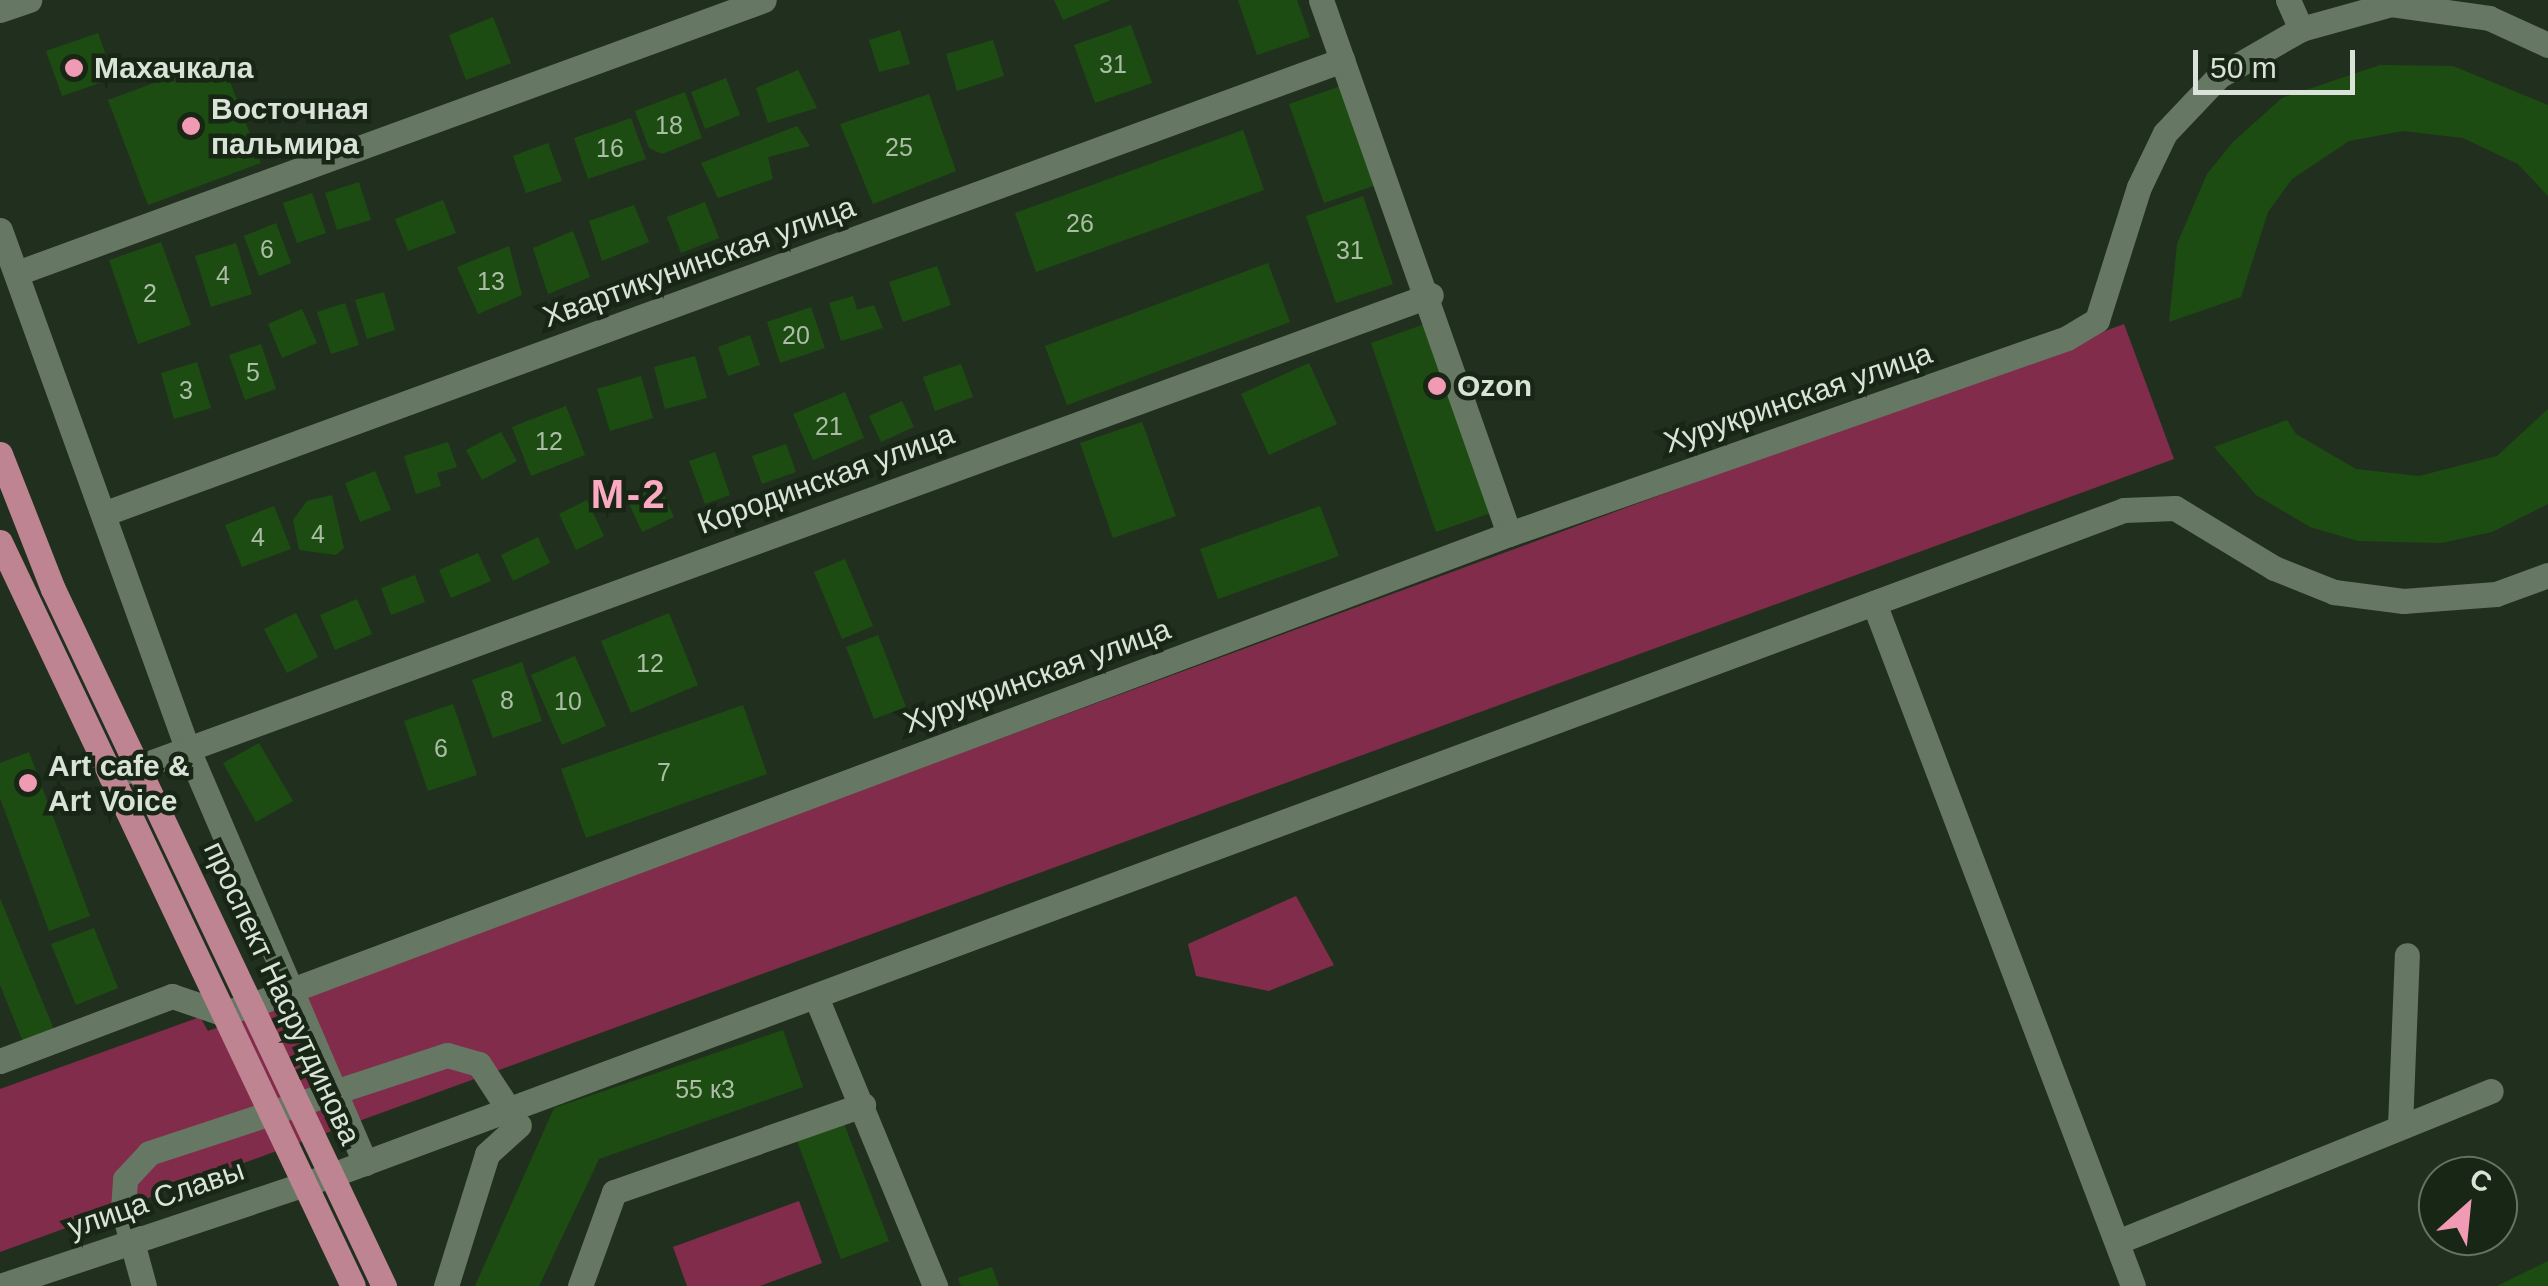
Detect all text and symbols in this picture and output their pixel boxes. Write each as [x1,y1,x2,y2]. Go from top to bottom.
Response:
scale bar [2198,30,2360,92]
house number: 31 [1099,49,1127,79]
place label: Махачкала [94,50,254,86]
text: 50 m [2210,51,2277,84]
marker: Махачкала [63,57,85,79]
place label: Восточная пальмира [211,91,369,162]
house number: 18 [655,110,683,140]
marker: Восточная пальмира [180,115,202,137]
house number: 25 [885,132,913,162]
house number: 16 [596,133,624,163]
street label: Хвартикунинская улица [538,189,860,335]
house number: 26 [1066,208,1094,238]
house number: 6 [260,234,274,264]
house number: 31 [1336,235,1364,265]
house number: 4 [216,260,230,290]
house number: 13 [477,266,505,296]
house number: 2 [143,278,157,308]
house number: 20 [782,320,810,350]
street label: Хурукринская улица [1659,335,1937,461]
house number: 5 [246,357,260,387]
place label: Ozon [1457,368,1532,404]
house number: 3 [179,375,193,405]
marker: Ozon [1426,375,1448,397]
house number: 21 [815,411,843,441]
street label: Кородинская улица [693,416,959,542]
house number: 12 [535,426,563,456]
district label: М-2 [591,470,667,518]
house number: 4 [311,519,325,549]
house number: 4 [251,522,265,552]
street label: Хурукринская улица [899,611,1175,741]
house number: 12 [636,648,664,678]
house number: 8 [500,685,514,715]
house number: 10 [554,686,582,716]
house number: 6 [434,733,448,763]
place label: Art cafe & Art Voice [48,748,190,818]
house number: 7 [657,757,671,787]
marker: Art cafe & Art Voice [17,772,39,794]
street label: проспект Насрутдинова [196,836,368,1150]
house number: 55 к3 [675,1074,735,1104]
street label: улица Славы [63,1152,249,1246]
north arrow [2418,1156,2518,1256]
text: С [2465,1162,2497,1199]

